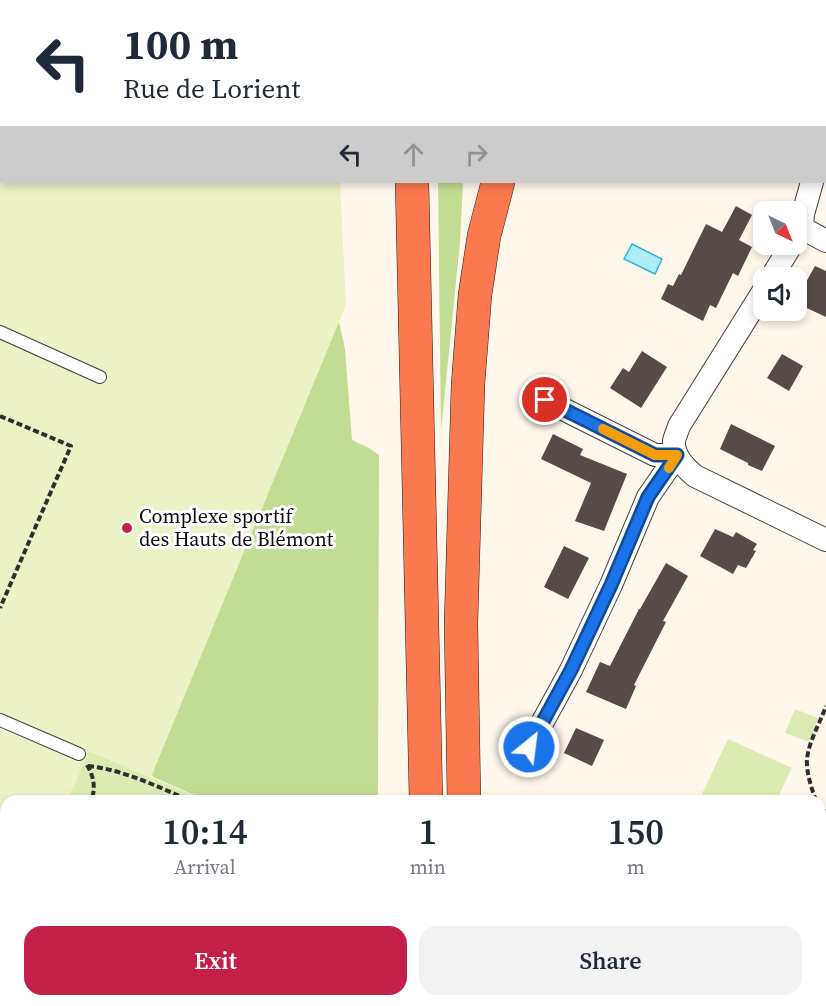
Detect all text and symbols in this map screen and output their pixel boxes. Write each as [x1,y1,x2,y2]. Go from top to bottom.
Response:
text: 100 m [123,15,238,73]
icon: left [24,24,102,102]
text: Rue de Lorient [123,70,300,107]
icon: left [334,138,367,171]
icon: ahead [397,138,430,171]
icon: right [460,138,493,171]
north arrow [753,201,807,255]
map controls [753,201,807,321]
button: sound [753,267,807,321]
pin [519,374,570,425]
icon: arrive [528,383,561,416]
place label: Complexe sportif des Hauts de Blémont [139,502,334,553]
marker: Complexe sportif des Hauts de Blémont [120,521,134,535]
position arrow [497,715,561,779]
text: 10:14 [162,807,248,856]
text: 1 [418,807,437,856]
text: 150 [608,807,664,856]
text: Arrival [174,853,236,881]
text: min [410,853,446,881]
text: m [627,853,645,881]
button: Exit [24,926,407,995]
button: Share [419,926,802,995]

